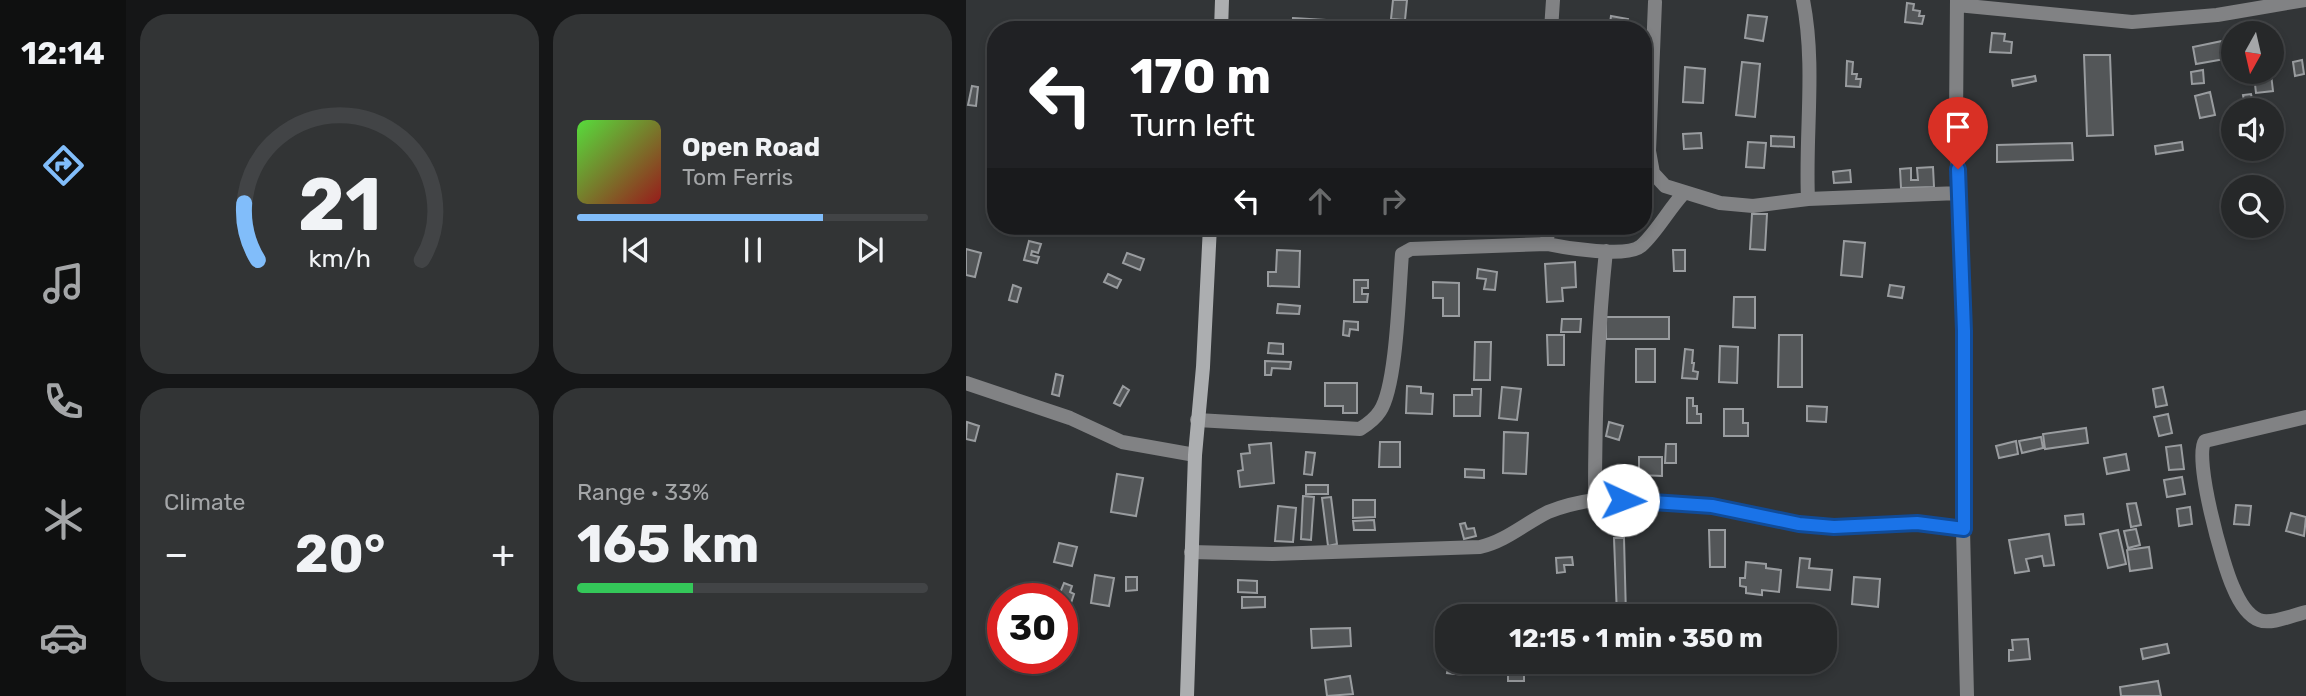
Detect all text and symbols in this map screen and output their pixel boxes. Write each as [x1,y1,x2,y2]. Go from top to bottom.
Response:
north arrow [2221,21,2284,84]
map controls [2221,21,2284,238]
text: 12:14 [21,34,105,72]
text: 170 m [1130,47,1271,105]
icon: left [1015,49,1106,140]
pin [1928,97,1988,169]
button: sound [2221,98,2284,161]
text: Turn left [1130,106,1255,144]
icon: arrive [1939,108,1977,146]
text: Open Road [682,132,820,163]
icon: directions [39,141,88,190]
text: 21 [298,163,381,249]
text: Tom Ferris [682,163,793,191]
button: search [2221,175,2284,238]
icon: left [1228,182,1266,220]
icon: ahead [1301,182,1339,220]
icon: right [1374,182,1412,220]
icon: previous [617,231,655,269]
icon: pause [734,231,772,269]
icon: next [851,231,889,269]
text: km/h [308,244,371,273]
icon: music [39,259,88,308]
icon: phone [39,377,88,426]
position arrow [1586,463,1660,537]
text: Range · 33% [577,478,709,506]
text: Climate [164,488,245,516]
icon: climate [39,495,88,544]
text: 165 km [577,513,759,575]
text: 20° [295,523,385,585]
text: − [164,531,189,577]
text: + [491,531,515,577]
speed limit sign: 30 [987,583,1078,674]
icon: car [39,613,88,662]
text: 12:15 · 1 min · 350 m [1509,623,1763,654]

